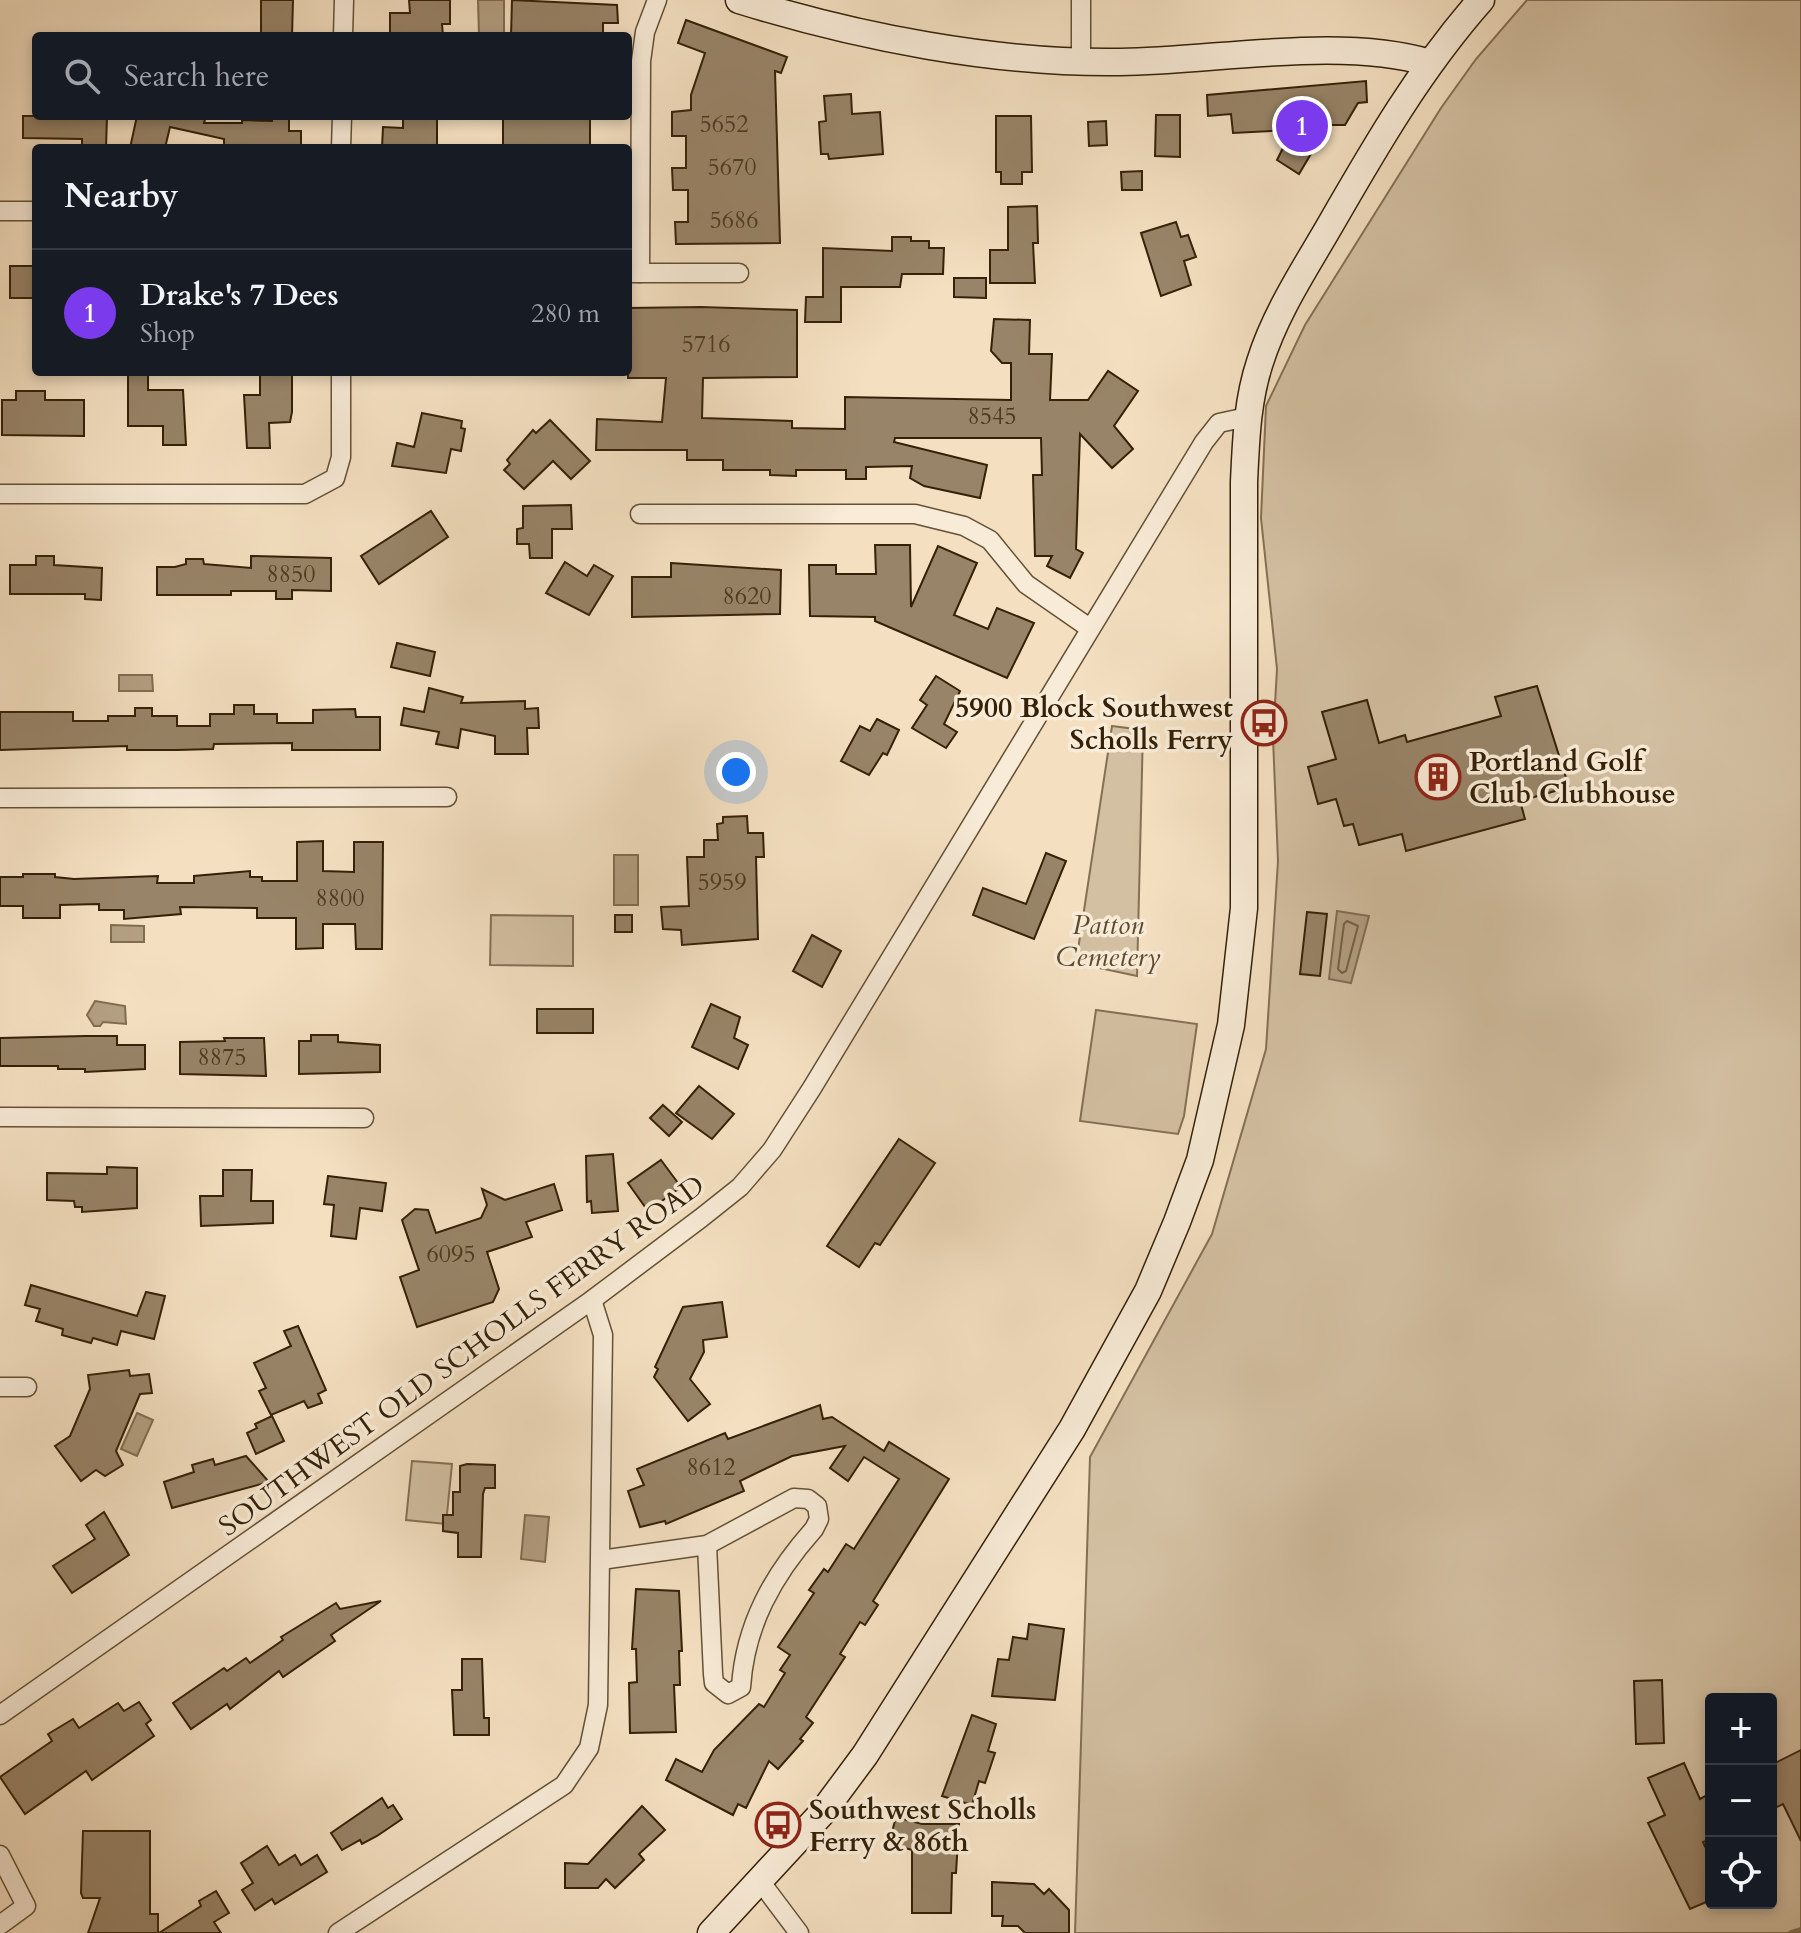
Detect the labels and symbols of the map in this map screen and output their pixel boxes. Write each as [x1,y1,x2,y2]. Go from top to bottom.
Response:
pin: 1 [1276,96,1328,156]
house number: 5652 [699,108,749,141]
house number: 5670 [707,151,757,184]
house number: 5686 [709,204,759,237]
house number: 5716 [681,328,731,361]
house number: 8545 [967,400,1017,433]
house number: 8850 [266,558,316,591]
house number: 8620 [722,580,772,613]
place label: 5900 Block Southwest Scholls Ferry [955,689,1233,759]
bus stop icon: 5900 Block Southwest Scholls Ferry [1240,699,1288,747]
place label: Portland Golf Club Clubhouse [1469,743,1676,813]
your location [716,752,756,792]
building icon: Portland Golf Club Clubhouse [1414,753,1462,801]
house number: 5959 [697,866,747,899]
house number: 8800 [315,882,365,915]
park label: Patton Cemetery [1055,906,1161,976]
house number: 8875 [197,1041,247,1074]
street label: SOUTHWEST OLD SCHOLLS FERRY ROAD [211,1166,712,1545]
house number: 6095 [426,1238,476,1271]
house number: 8612 [686,1451,736,1484]
place label: Southwest Scholls Ferry & 86th [809,1791,1036,1861]
bus stop icon: Southwest Scholls Ferry & 86th [754,1801,802,1849]

